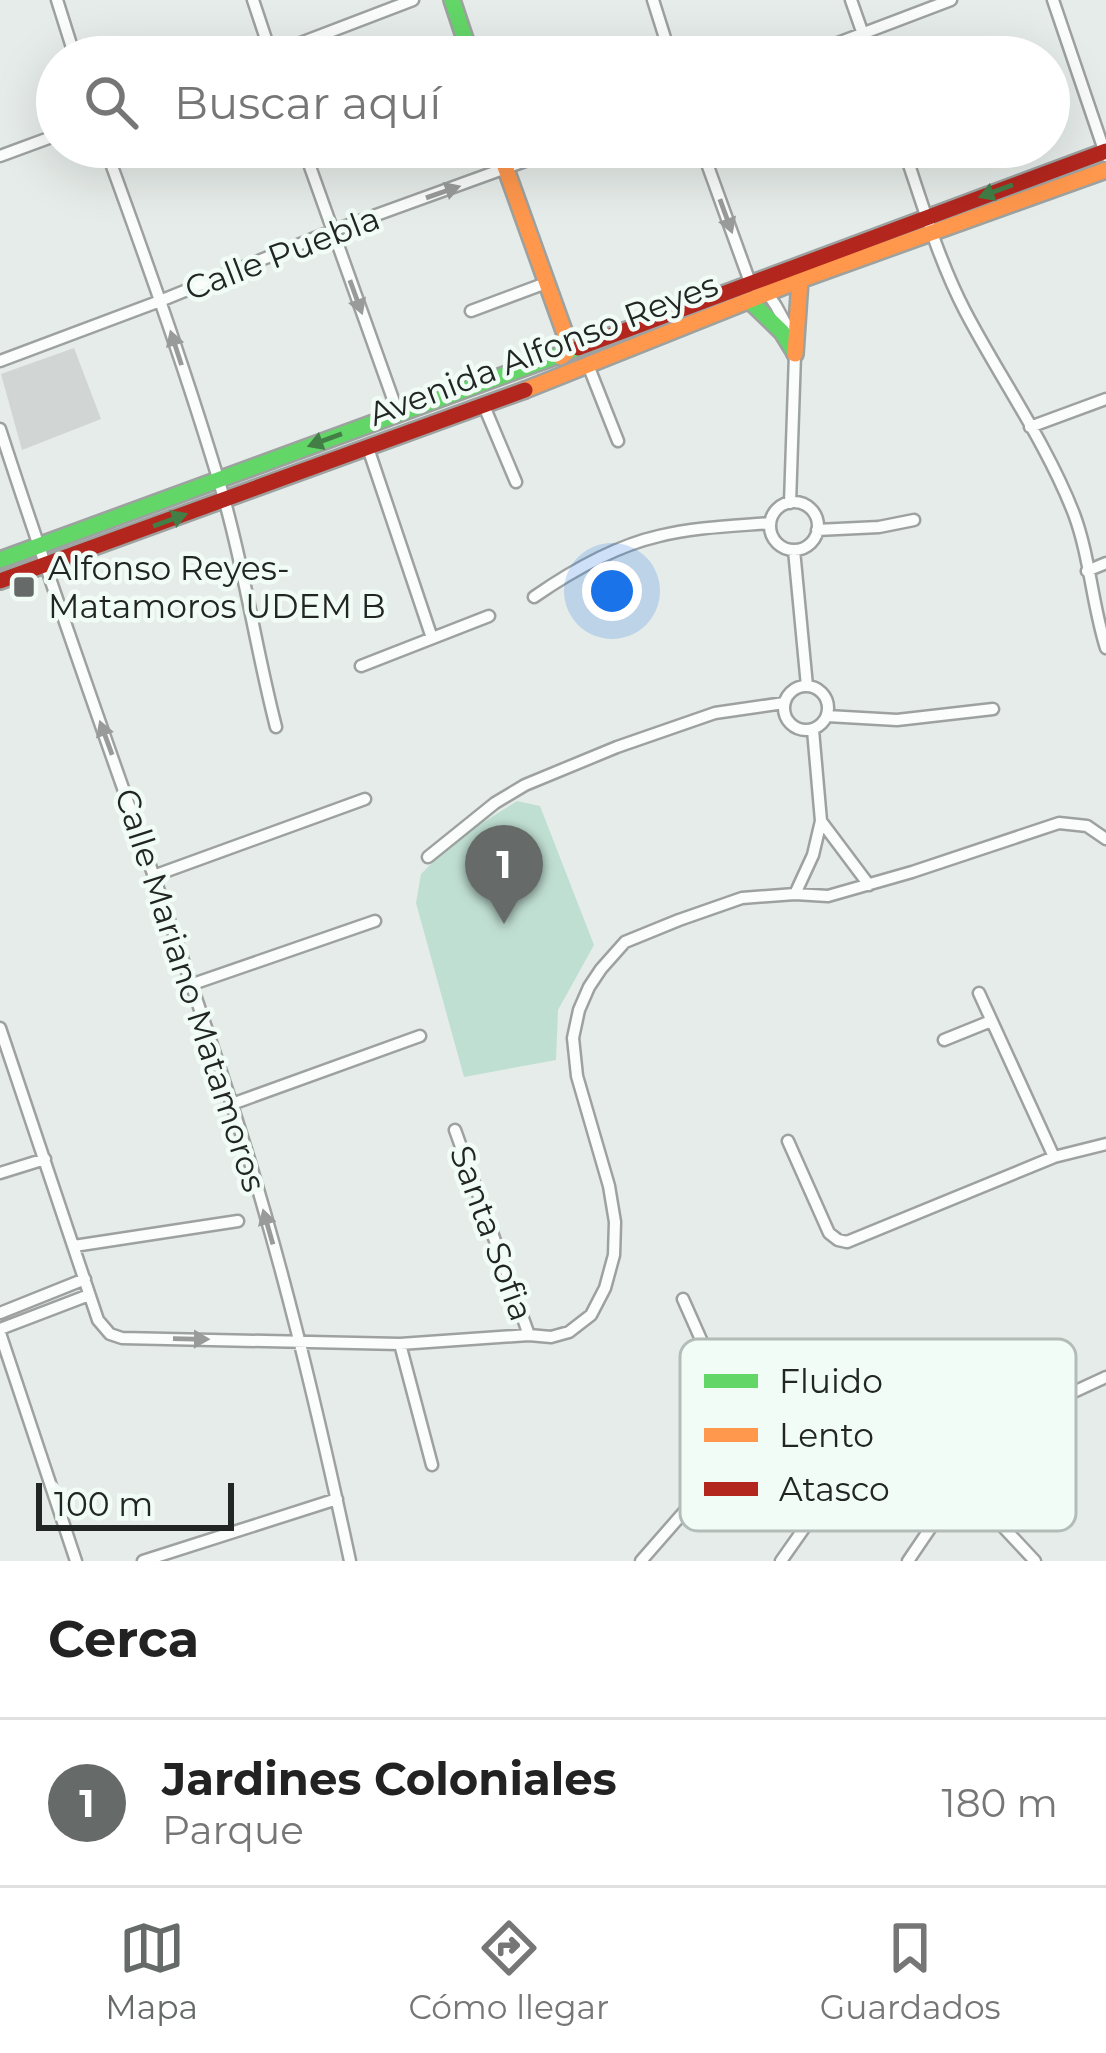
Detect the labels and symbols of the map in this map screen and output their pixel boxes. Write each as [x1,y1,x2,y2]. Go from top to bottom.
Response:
one-way arrow [425,182,461,200]
one-way arrow [978,183,1014,202]
street label: Calle Puebla [179,198,385,308]
one-way arrow [718,198,736,234]
street label: Avenida Alfonso Reyes [363,264,723,434]
one-way arrow [348,279,366,315]
one-way arrow [165,329,184,366]
one-way arrow [307,432,343,450]
one-way arrow [152,509,188,528]
place label: Alfonso Reyes- Matamoros UDEM B [48,548,386,626]
your location [582,561,642,621]
marker: Alfonso Reyes- Matamoros UDEM B [11,574,37,600]
one-way arrow [96,719,114,755]
street label: Calle Mariano Matamoros [107,783,275,1197]
pin: 1 [465,825,543,924]
street label: Santa Sofia [442,1140,542,1326]
one-way arrow [258,1209,276,1245]
one-way arrow [173,1329,211,1349]
legend [680,1339,1076,1531]
text: Fluido [779,1361,883,1401]
text: Lento [779,1415,874,1455]
text: Atasco [779,1469,890,1509]
scale bar [36,1477,234,1530]

